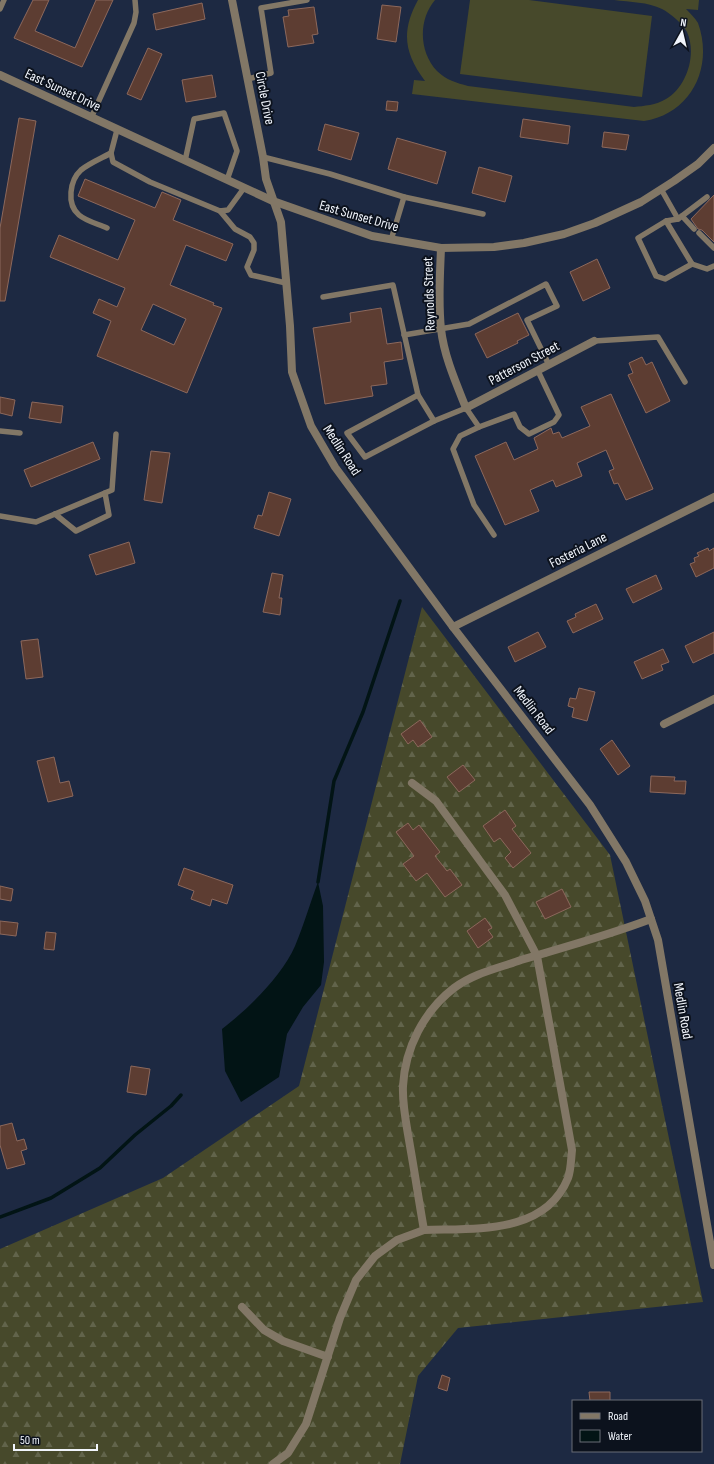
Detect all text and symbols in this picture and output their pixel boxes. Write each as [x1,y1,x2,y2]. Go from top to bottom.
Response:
north arrow [662,12,702,52]
text: N [680,16,687,29]
street label: East Sunset Drive [22,65,104,115]
street label: Circle Drive [252,70,278,126]
street label: East Sunset Drive [317,197,401,235]
street label: Reynolds Street [419,257,439,331]
street label: Patterson Street [486,337,562,389]
street label: Medlin Road [319,422,365,479]
street label: Fosteria Lane [546,528,610,572]
street label: Medlin Road [510,682,558,738]
street label: Medlin Road [670,982,696,1041]
legend [572,1400,702,1452]
text: Road [608,1409,628,1424]
scale bar [14,1426,97,1452]
text: Water [608,1429,632,1444]
text: 50 m [20,1433,40,1448]

